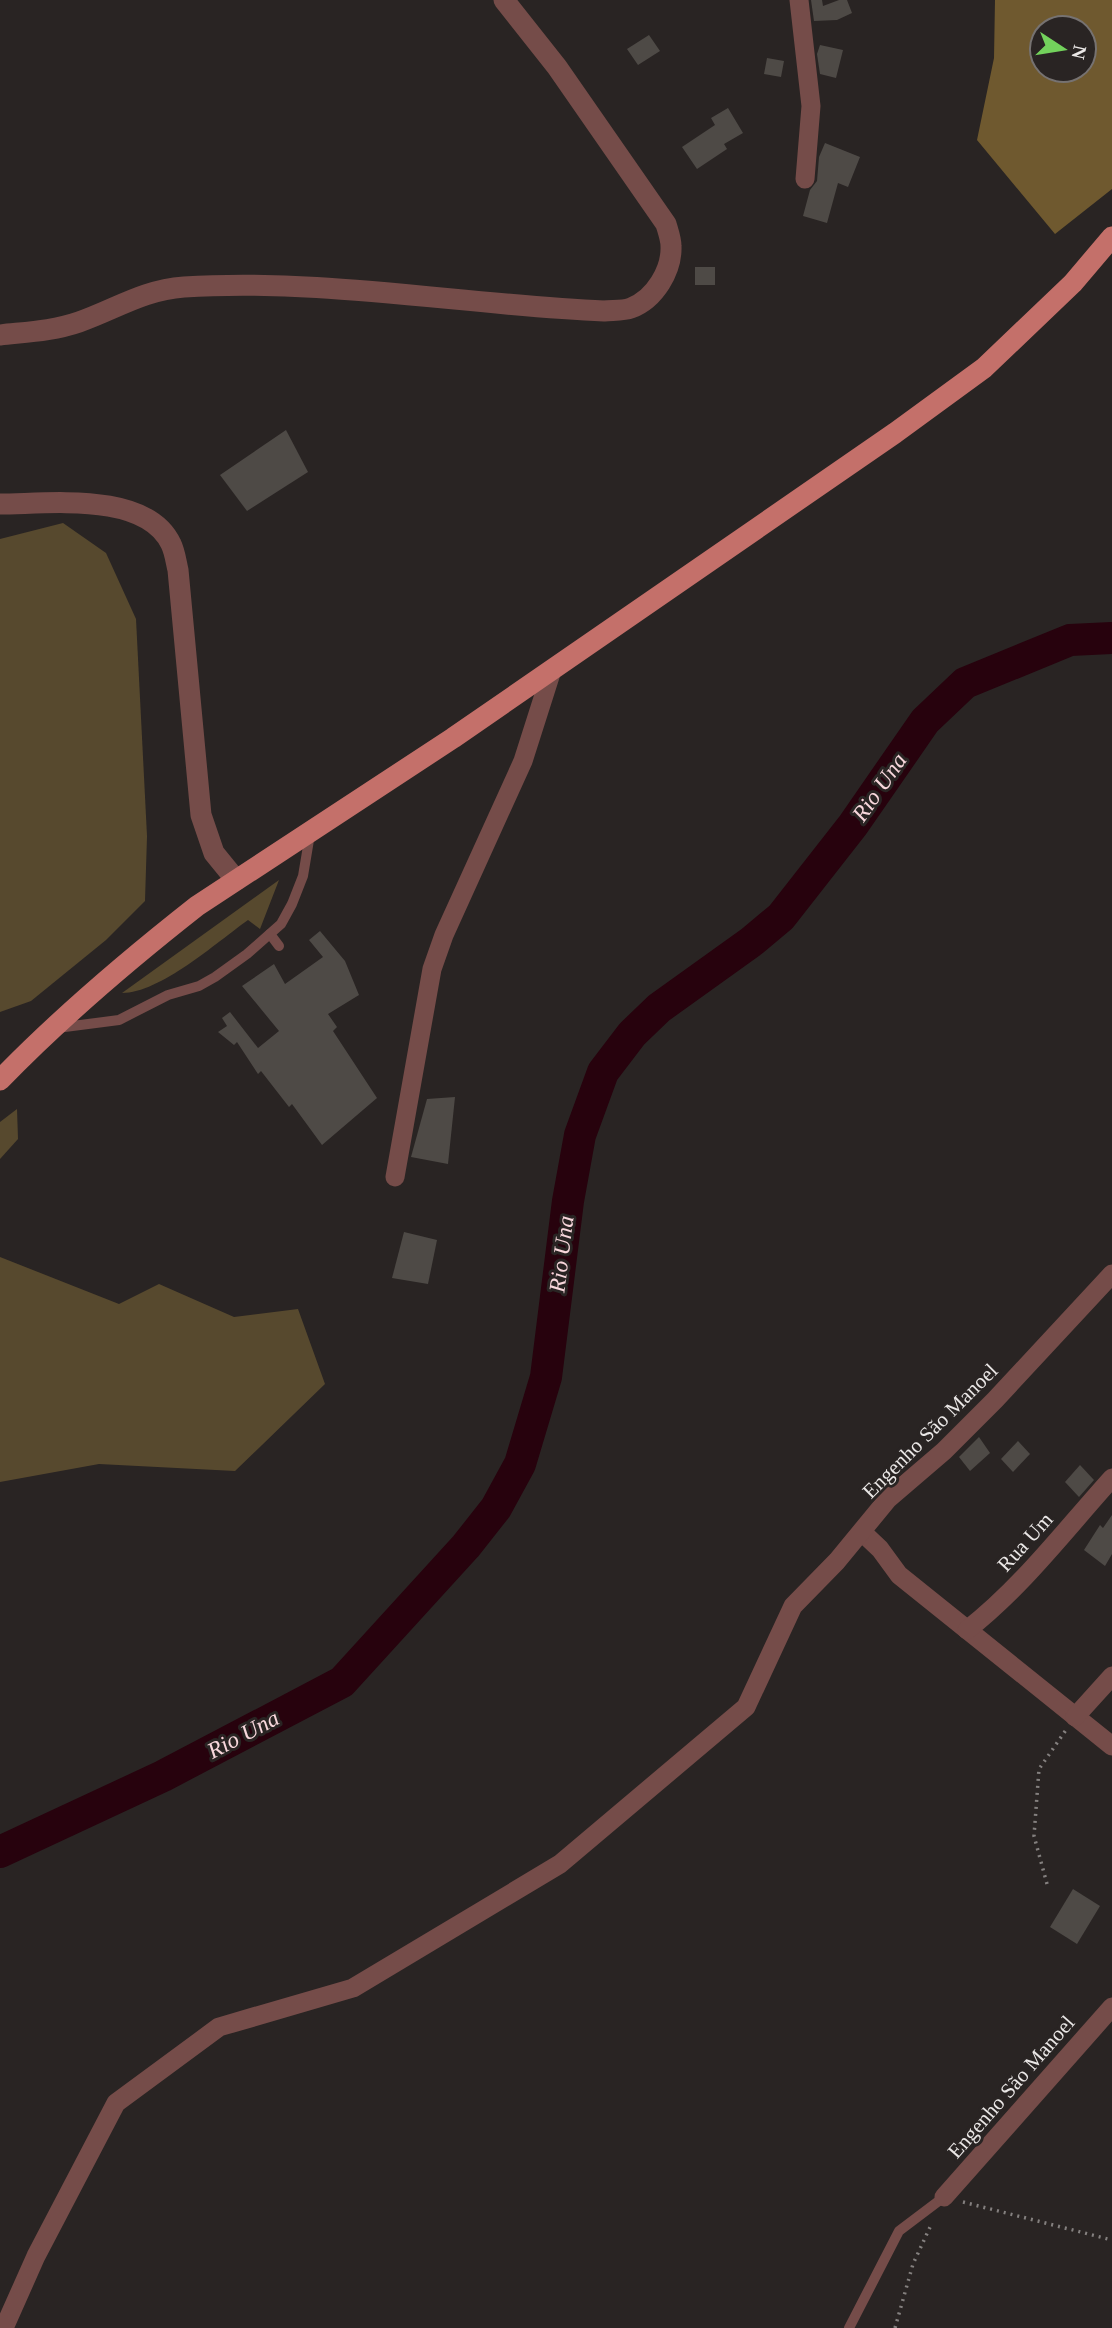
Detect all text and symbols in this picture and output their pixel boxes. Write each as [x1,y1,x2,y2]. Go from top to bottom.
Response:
north arrow [1028,14,1098,84]
text: N [1067,44,1091,62]
water label: Rio Una [846,748,912,827]
water label: Rio Una [544,1214,579,1295]
street label: Engenho São Manoel [858,1358,1003,1503]
street label: Rua Um [992,1508,1058,1576]
water label: Rio Una [202,1705,283,1764]
street label: Engenho São Manoel [943,2011,1079,2163]

